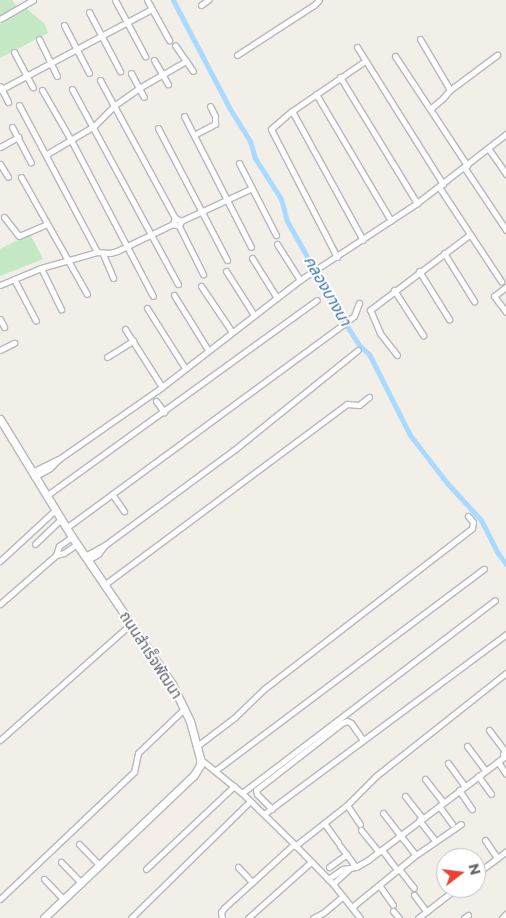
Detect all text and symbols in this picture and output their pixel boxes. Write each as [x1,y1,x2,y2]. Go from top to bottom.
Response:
water label: คลองบางนา [299,253,355,329]
street label: ถนนสำเร็จพัฒนา [116,608,186,702]
north arrow [436,848,486,898]
text: N [464,862,485,877]

